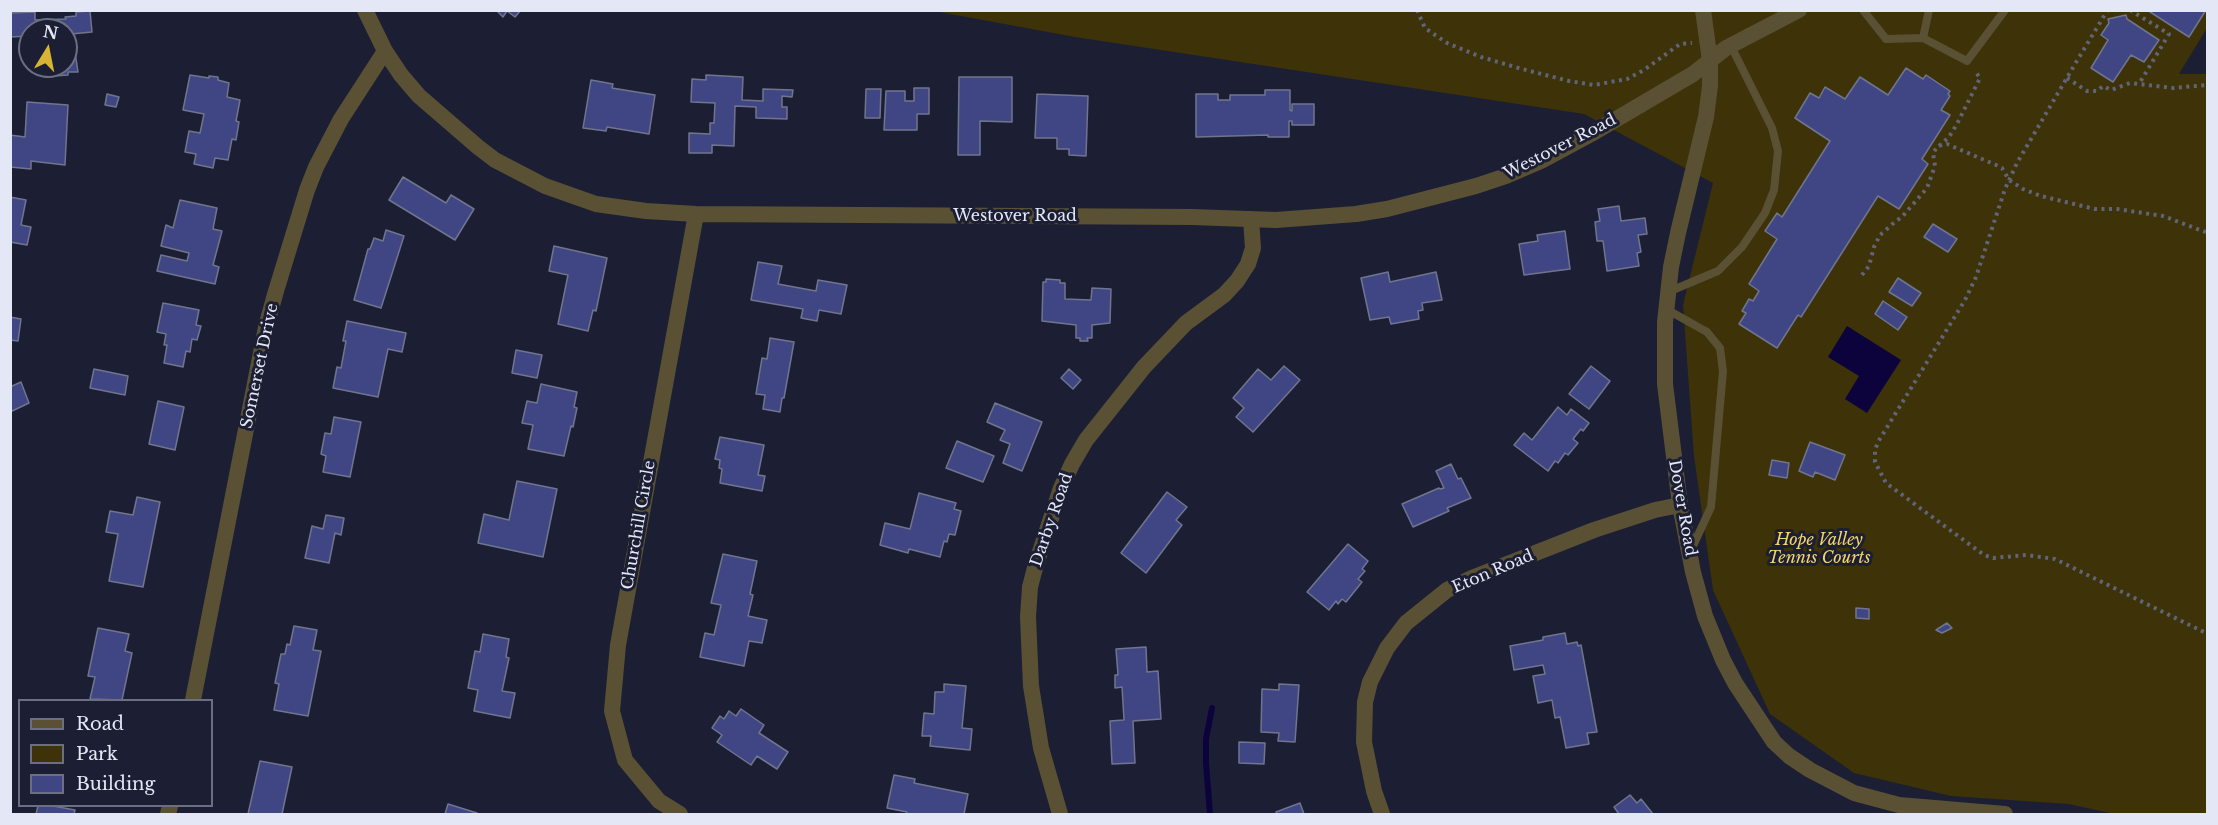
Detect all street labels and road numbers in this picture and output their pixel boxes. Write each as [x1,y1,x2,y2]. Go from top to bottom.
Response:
street label: Westover Road [1501,110,1619,184]
street label: Westover Road [953,206,1077,226]
street label: Somerset Drive [237,302,283,430]
street label: Dover Road [1664,458,1700,558]
street label: Churchill Circle [618,459,660,591]
street label: Darby Road [1027,470,1077,570]
street label: Eton Road [1450,546,1536,598]

